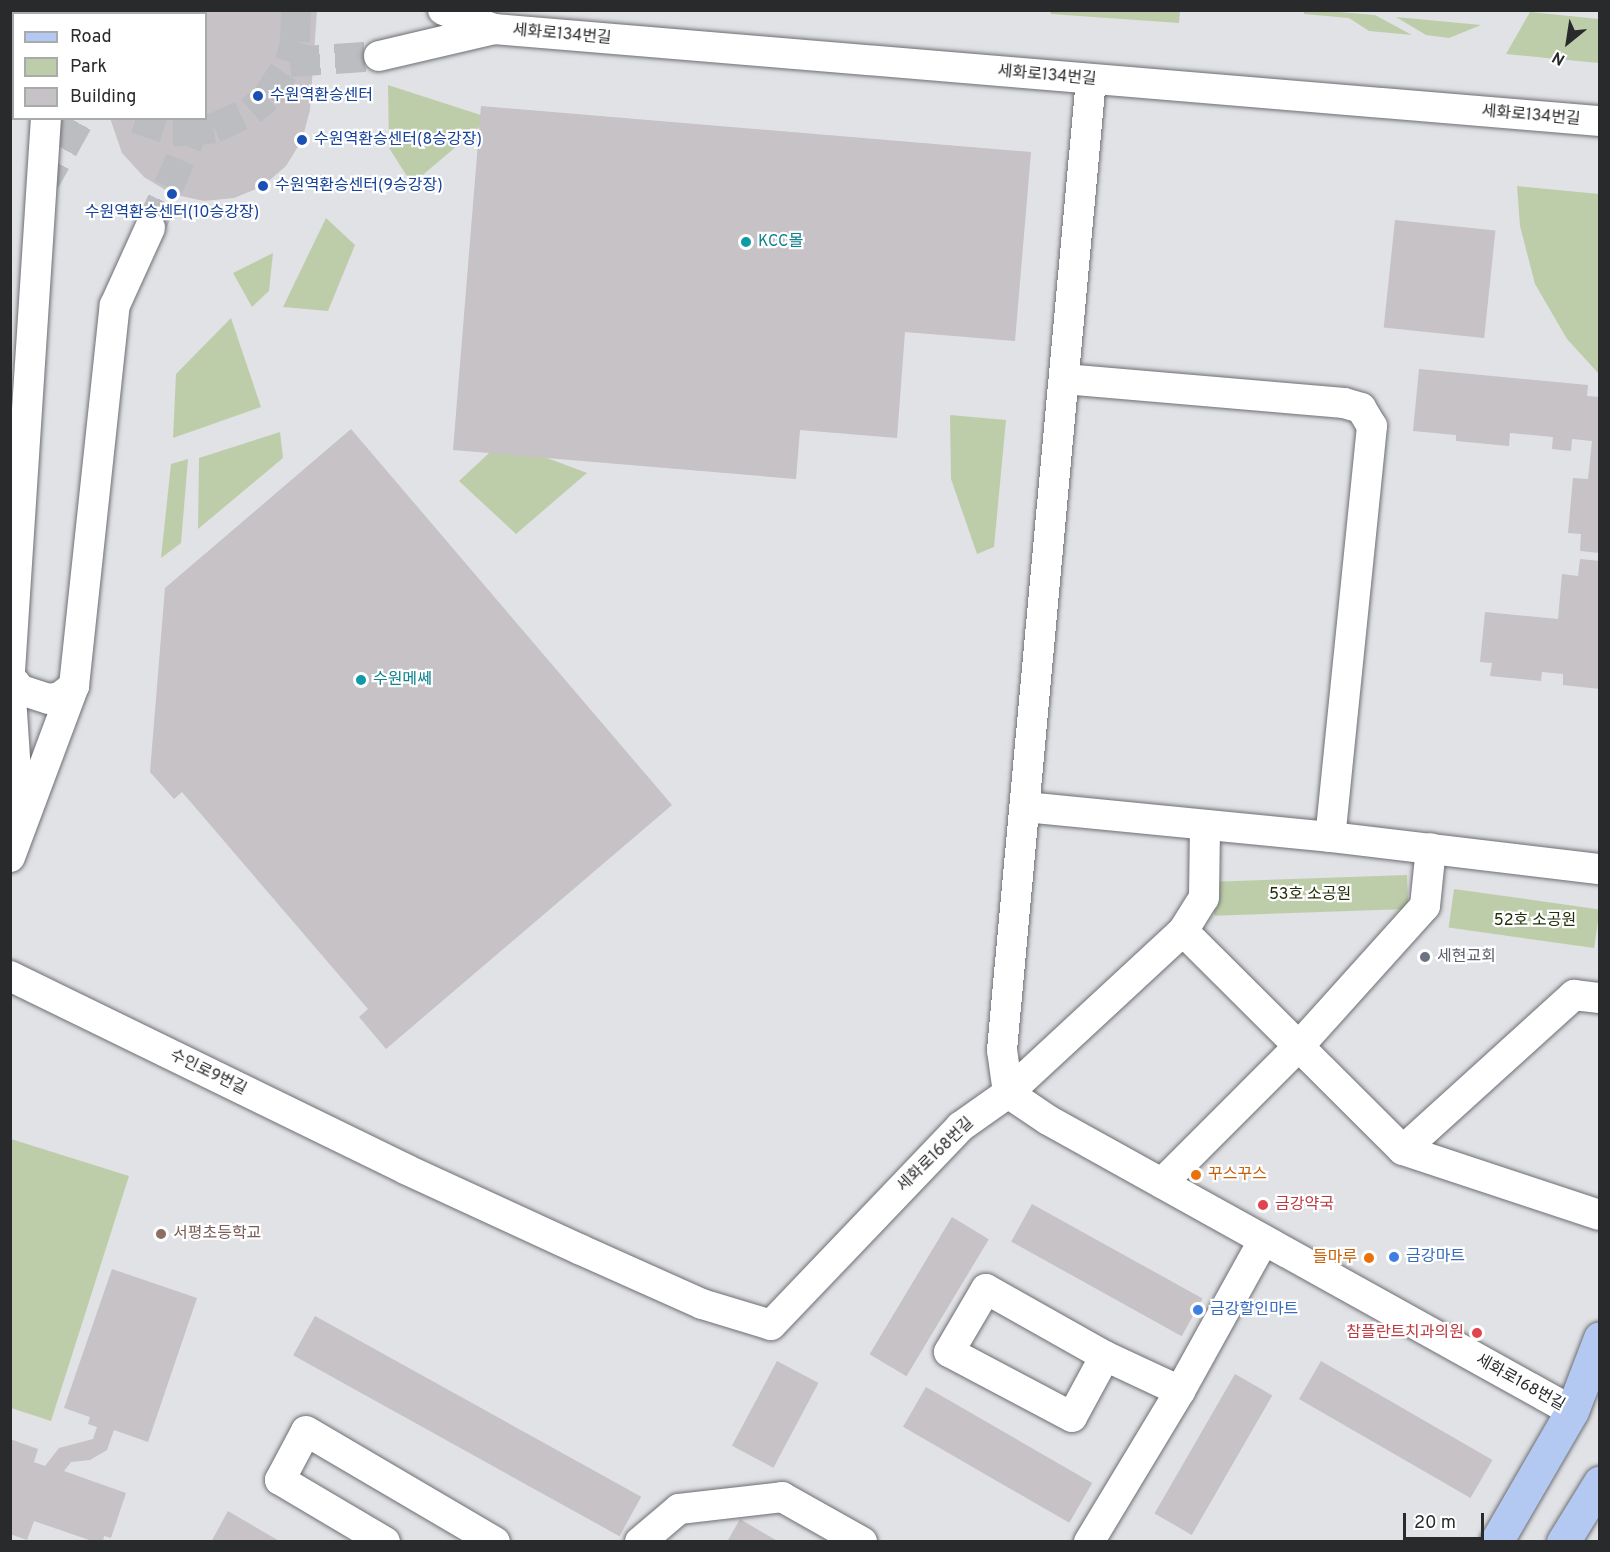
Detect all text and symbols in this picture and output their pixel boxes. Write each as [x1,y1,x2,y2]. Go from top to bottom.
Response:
legend [12,12,207,120]
north arrow [1538,12,1598,72]
street label: 세화로134번길 [512,21,612,49]
text: Road [70,26,112,49]
text: N [1549,46,1569,69]
text: Park [70,56,107,79]
street label: 세화로134번길 [997,62,1097,90]
text: Building [70,86,136,109]
place label: 수원역환승센터 [270,86,373,106]
marker: 수원역환승센터 [251,89,265,103]
street label: 세화로134번길 [1481,102,1581,130]
place label: 수원역환승센터(8승강장) [314,130,482,150]
marker: 수원역환승센터(8승강장) [295,133,309,147]
place label: 수원역환승센터(9승강장) [275,176,443,196]
marker: 수원역환승센터(9승강장) [256,179,270,193]
marker: 수원역환승센터(10승강장) [165,187,179,201]
place label: 수원역환승센터(10승강장) [85,203,259,223]
place label: KCC몰 [758,232,803,252]
marker: KCC몰 [739,235,753,249]
place label: 수원메쎄 [373,670,432,690]
marker: 수원메쎄 [354,673,368,687]
park label: 53호 소공원 [1269,885,1351,905]
park label: 52호 소공원 [1494,911,1576,931]
place label: 세현교회 [1437,947,1496,967]
marker: 세현교회 [1418,950,1432,964]
street label: 수인로9번길 [166,1046,250,1100]
street label: 세화로168번길 [894,1114,978,1196]
place label: 꾸스꾸스 [1208,1165,1267,1185]
marker: 꾸스꾸스 [1189,1168,1203,1182]
place label: 금강약국 [1275,1195,1334,1215]
marker: 금강약국 [1256,1198,1270,1212]
place label: 서평초등학교 [173,1224,261,1244]
marker: 서평초등학교 [154,1227,168,1241]
place label: 금강마트 [1406,1247,1465,1267]
place label: 들마루 [1313,1248,1357,1268]
marker: 금강마트 [1387,1250,1401,1264]
marker: 들마루 [1362,1251,1376,1265]
place label: 금강할인마트 [1210,1300,1298,1320]
marker: 금강할인마트 [1191,1303,1205,1317]
place label: 참플란트치과의원 [1346,1323,1464,1343]
marker: 참플란트치과의원 [1468,1324,1486,1342]
street label: 세화로168번길 [1472,1351,1568,1415]
scale bar [1406,1501,1487,1539]
text: 20 m [1414,1512,1456,1535]

